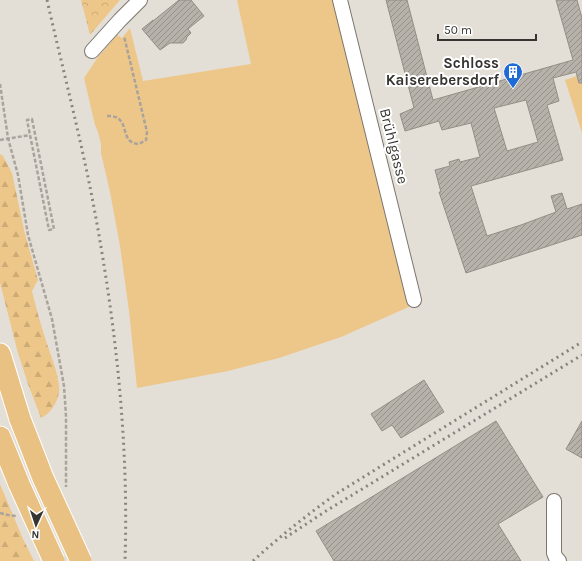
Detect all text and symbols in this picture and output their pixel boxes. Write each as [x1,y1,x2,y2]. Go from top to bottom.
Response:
scale bar [438,16,536,42]
text: 50 m [444,23,472,37]
place label: Schloss Kaiserebersdorf [386,54,499,89]
building icon: Schloss Kaiserebersdorf [502,61,524,89]
street label: Brühlgasse [376,106,412,186]
north arrow [16,505,56,545]
text: N [31,528,40,541]

